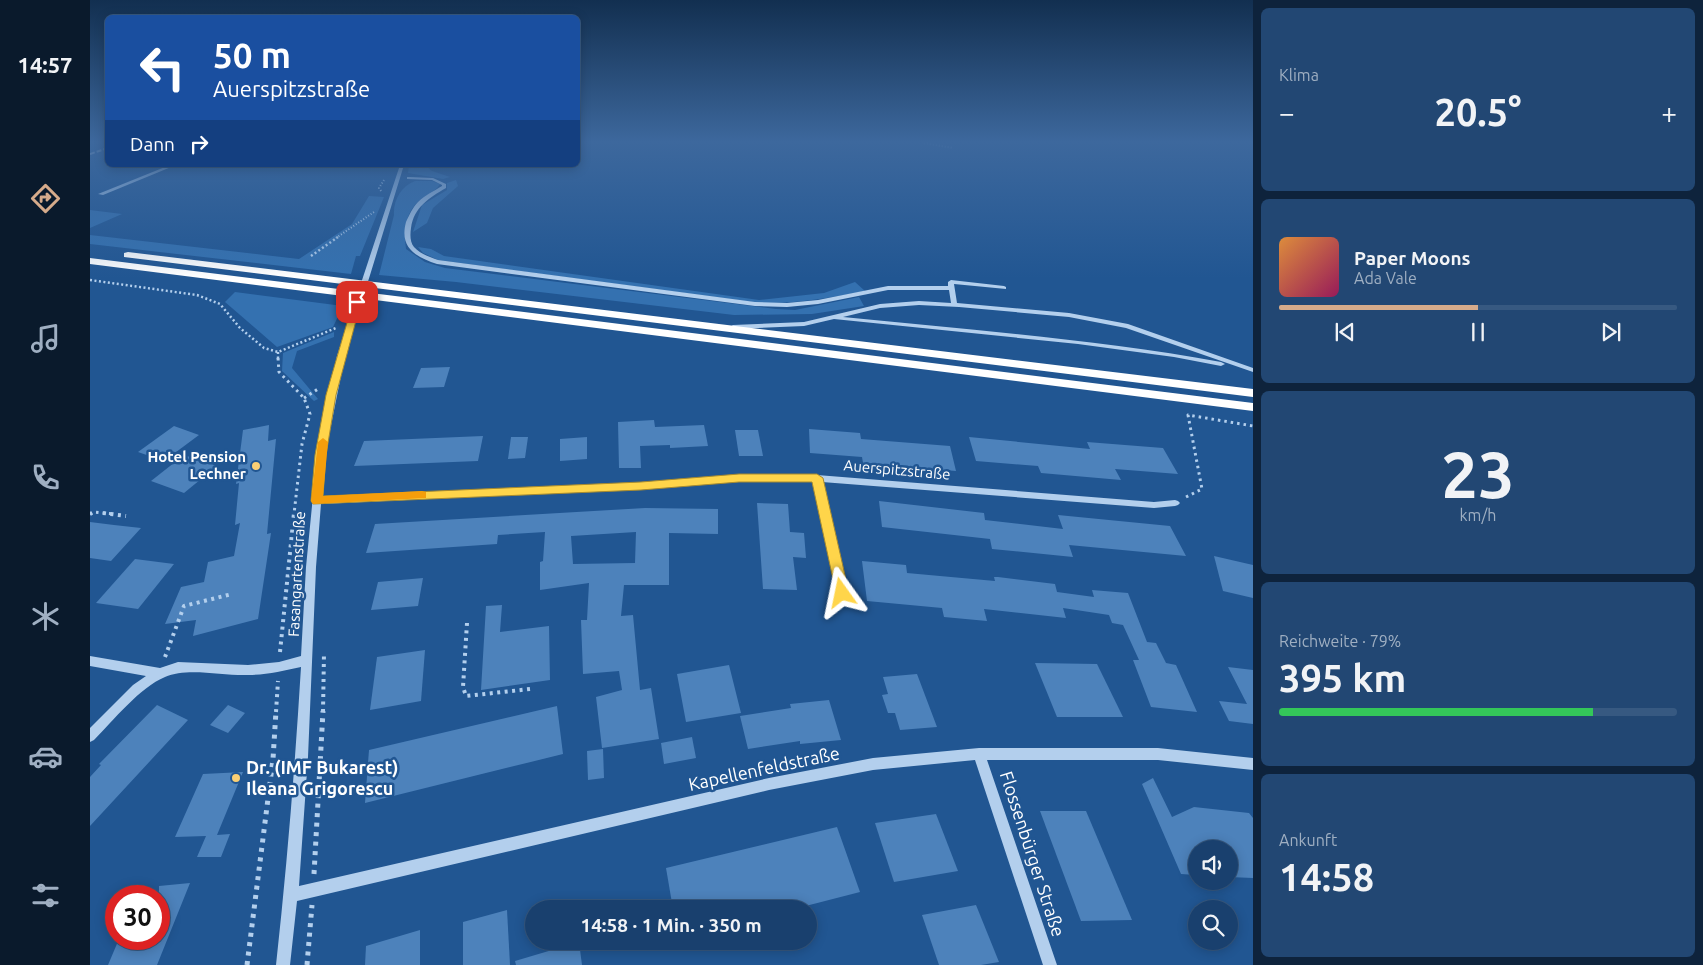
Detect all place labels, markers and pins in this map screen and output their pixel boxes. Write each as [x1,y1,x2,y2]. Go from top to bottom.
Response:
pin [336,281,378,323]
place label: Hotel Pension Lechner [147,448,247,482]
marker: Hotel Pension Lechner [250,460,262,472]
place label: Dr. (IMF Bukarest) Ileana Grigorescu [246,757,399,798]
marker: Dr. (IMF Bukarest) Ileana Grigorescu [230,772,242,784]

